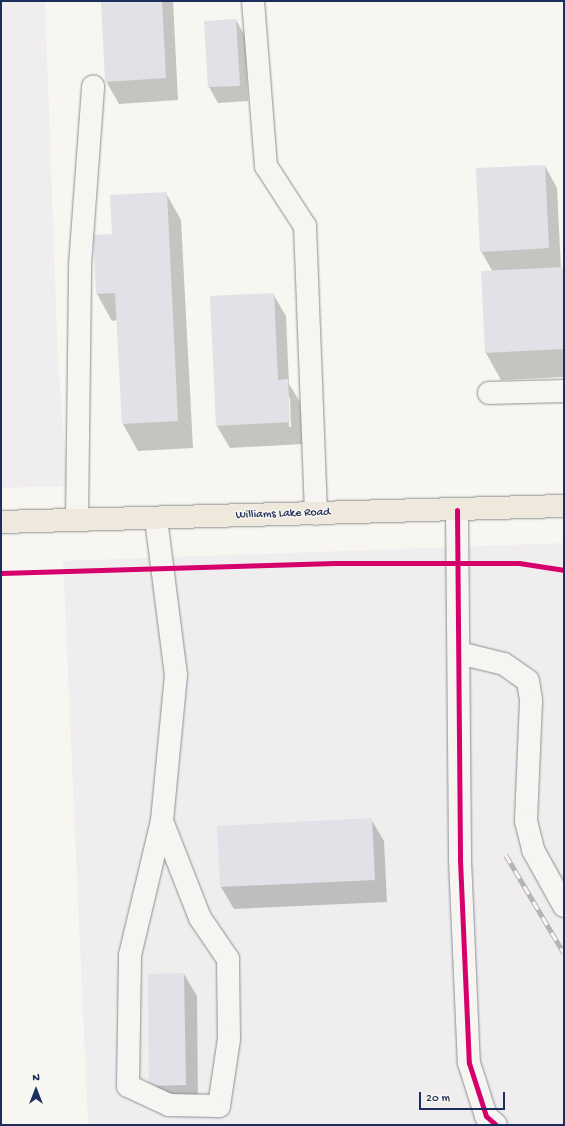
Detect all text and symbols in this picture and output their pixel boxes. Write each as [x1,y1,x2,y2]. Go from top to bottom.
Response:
street label: Williams Lake Road [235,506,331,524]
north arrow [16,1070,56,1110]
text: N [32,1072,40,1084]
scale bar [421,1084,507,1110]
text: 20 m [426,1092,450,1106]

